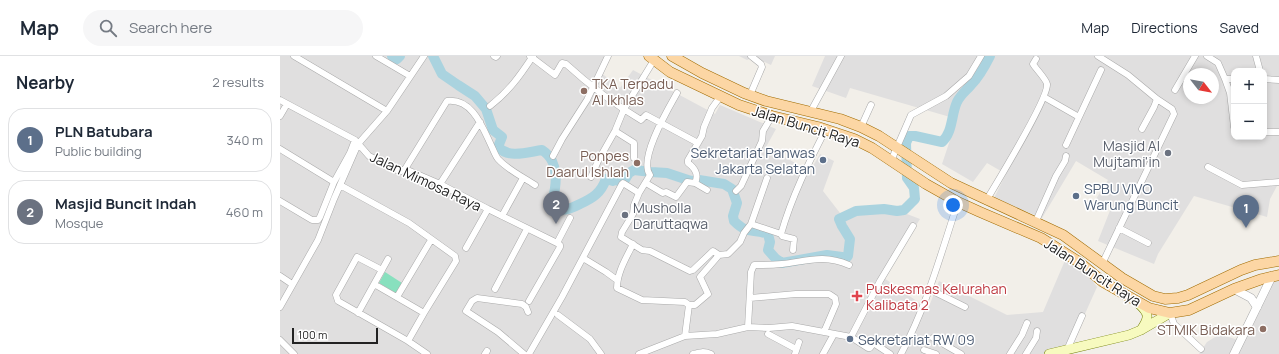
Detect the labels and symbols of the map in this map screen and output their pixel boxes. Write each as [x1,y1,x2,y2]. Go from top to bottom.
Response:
north arrow [1183,68,1219,104]
place label: TKA Terpadu Al Ikhlas [592,74,673,109]
marker: TKA Terpadu Al Ikhlas [579,86,589,96]
street label: Jalan Buncit Raya [750,101,862,151]
place label: Masjid Al Mujtami'in [1093,136,1160,171]
place label: Sekretariat Panwas Jakarta Selatan [691,143,815,178]
place label: Ponpes Daarul Ishlah [546,146,629,181]
street label: Jalan Mimosa Raya [367,147,485,215]
marker: Masjid Al Mujtami'in [1163,148,1173,158]
marker: Sekretariat Panwas Jakarta Selatan [818,155,828,165]
marker: Ponpes Daarul Ishlah [632,158,642,168]
place label: SPBU VIVO Warung Buncit [1084,179,1179,214]
pin: 2 [543,191,569,224]
marker: SPBU VIVO Warung Buncit [1071,191,1081,201]
your location [943,195,963,215]
pin: 1 [1233,195,1259,228]
place label: Musholla Daruttaqwa [633,198,708,233]
marker: Musholla Daruttaqwa [620,210,630,220]
street label: Jalan Buncit Raya [1041,234,1145,310]
place label: Puskesmas Kelurahan Kalibata 2 [866,279,1007,314]
marker: Puskesmas Kelurahan Kalibata 2 [851,290,863,302]
place label: STMIK Bidakara [1157,320,1255,339]
marker: STMIK Bidakara [1258,324,1268,334]
scale bar [292,326,378,345]
place label: Sekretariat RW 09 [858,330,975,349]
marker: Sekretariat RW 09 [845,334,855,344]

